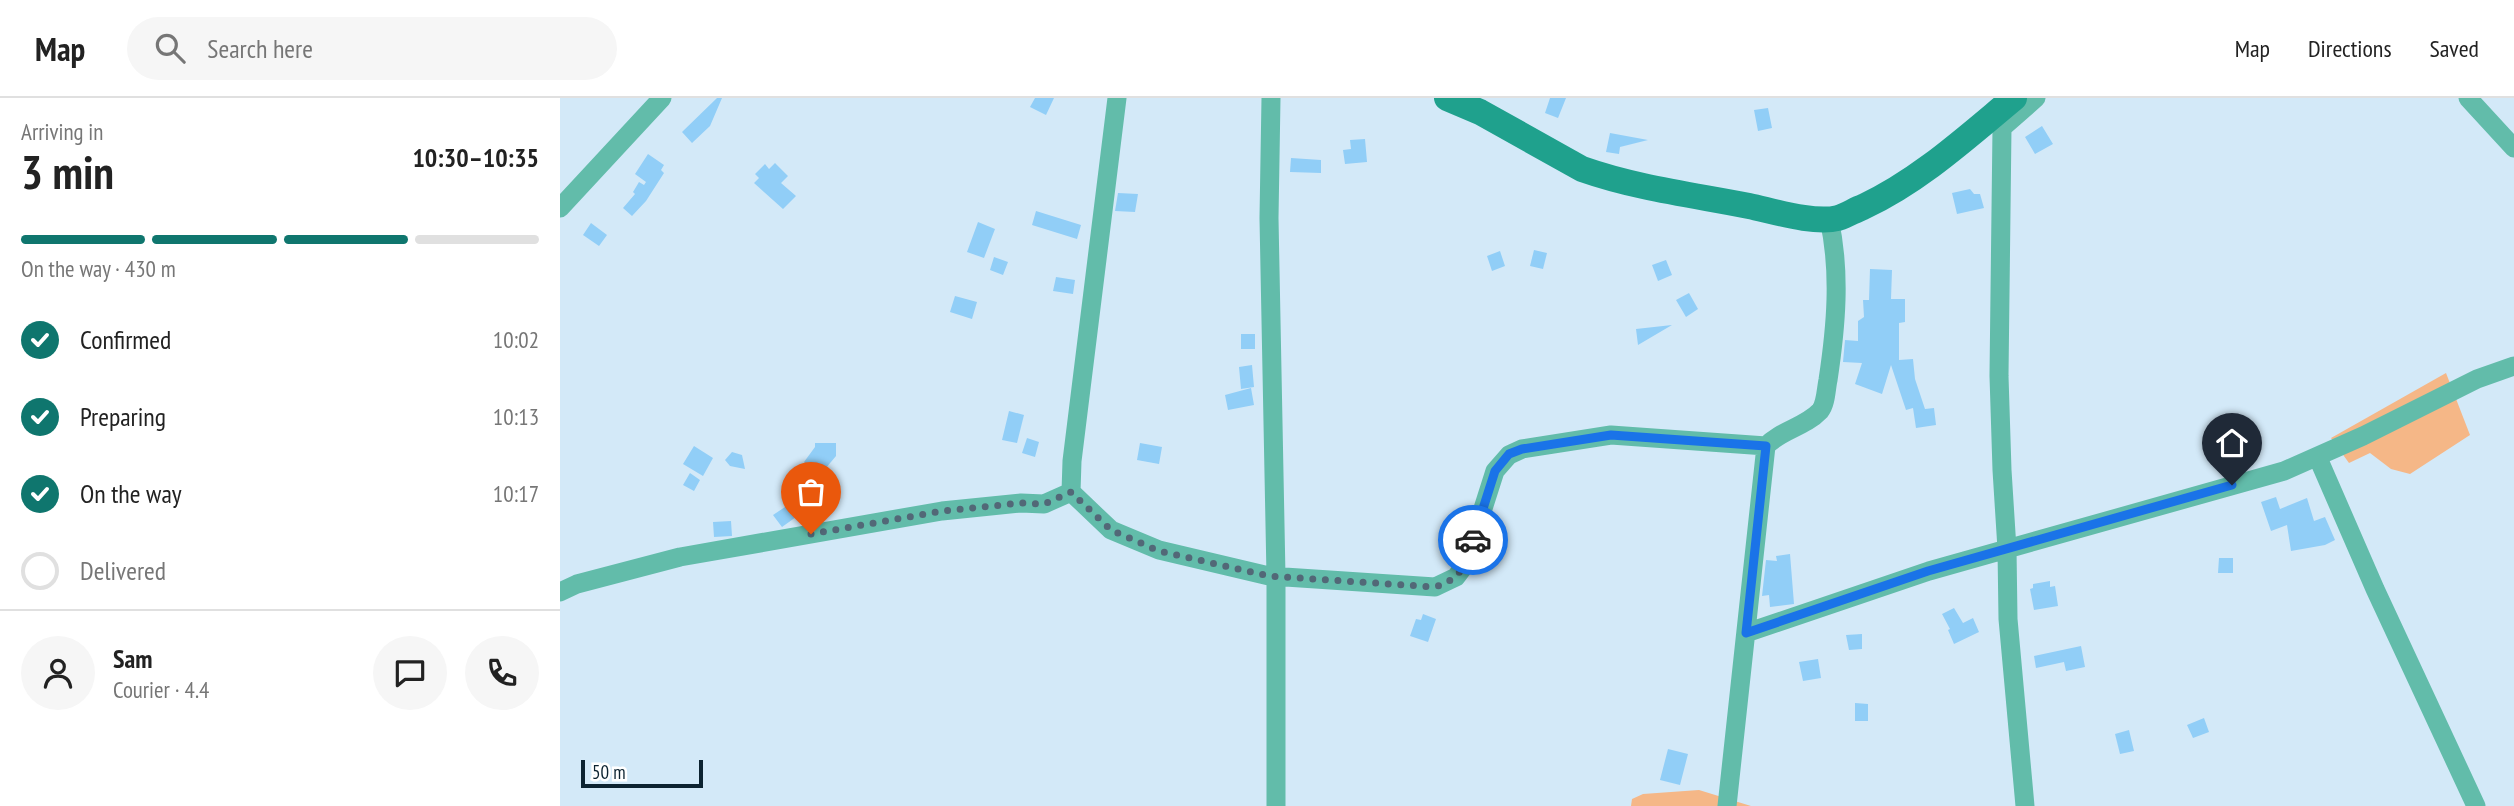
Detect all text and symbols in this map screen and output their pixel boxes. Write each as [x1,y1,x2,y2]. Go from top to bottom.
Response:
search box [127,17,617,80]
text: Map [35,27,85,70]
icon: search [151,29,189,67]
text: Search here [207,32,313,65]
text: Map [2235,33,2270,64]
text: Directions [2308,33,2392,64]
text: Saved [2430,33,2479,64]
text: Arriving in [21,117,103,146]
text: 10:30–10:35 [412,141,539,174]
text: 3 min [21,142,114,202]
text: On the way · 430 m [21,254,176,283]
icon: check [21,321,59,359]
text: Confirmed [80,323,171,356]
text: 10:02 [493,325,539,354]
icon: check [21,398,59,436]
text: Preparing [80,400,166,433]
text: 10:13 [493,402,539,431]
pin [2202,413,2262,485]
icon: home [2213,424,2251,462]
pin [781,462,841,534]
icon: bag [792,473,830,511]
icon: check [21,475,59,513]
text: On the way [80,477,182,510]
text: 10:17 [493,479,539,508]
courier [1438,505,1508,575]
icon: car [1454,521,1492,559]
text: Delivered [80,554,166,587]
button: person [21,636,95,710]
button: chat [373,636,447,710]
button: phone [465,636,539,710]
text: Sam [113,642,152,675]
text: Courier · 4.4 [113,675,209,704]
scale bar [581,757,704,789]
text: 50 m [592,760,626,784]

